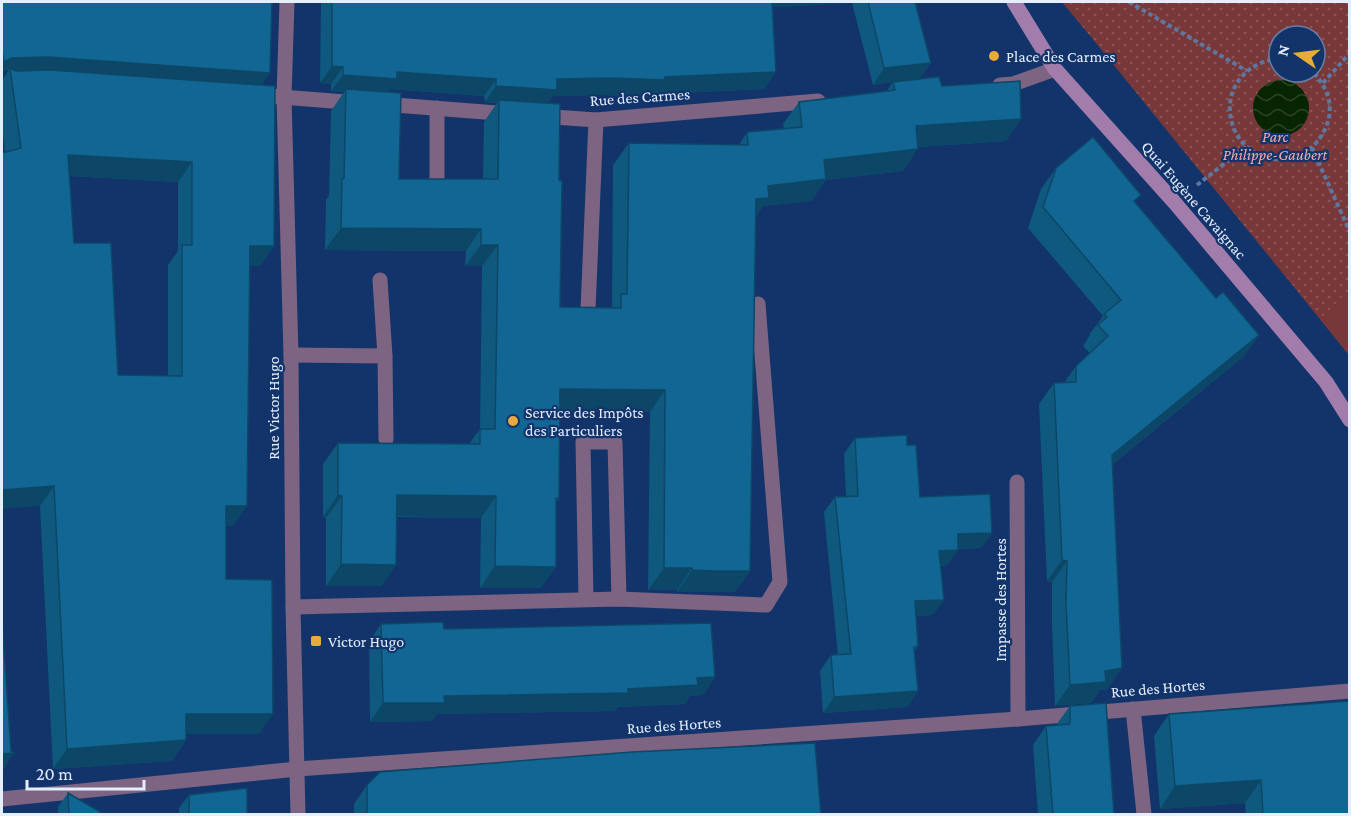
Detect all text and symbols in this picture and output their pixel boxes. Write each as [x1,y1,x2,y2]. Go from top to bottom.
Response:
north arrow [1267,24,1327,84]
text: N [1273,43,1293,58]
place label: Place des Carmes [1006,48,1116,65]
marker: Place des Carmes [987,49,1001,63]
street label: Rue des Carmes [589,85,691,109]
park label: Parc Philippe-Gaubert [1223,128,1328,164]
street label: Quai Eugène Cavaignac [1138,138,1250,263]
street label: Rue Victor Hugo [265,356,283,460]
place label: Service des Impôts des Particuliers [525,404,644,439]
marker: Service des Impôts des Particuliers [506,414,520,428]
street label: Impasse des Hortes [992,538,1010,662]
place label: Victor Hugo [328,633,404,651]
marker: Victor Hugo [309,634,323,648]
street label: Rue des Hortes [1110,675,1206,701]
street label: Rue des Hortes [626,713,722,737]
scale bar [27,753,144,791]
text: 20 m [36,764,73,784]

